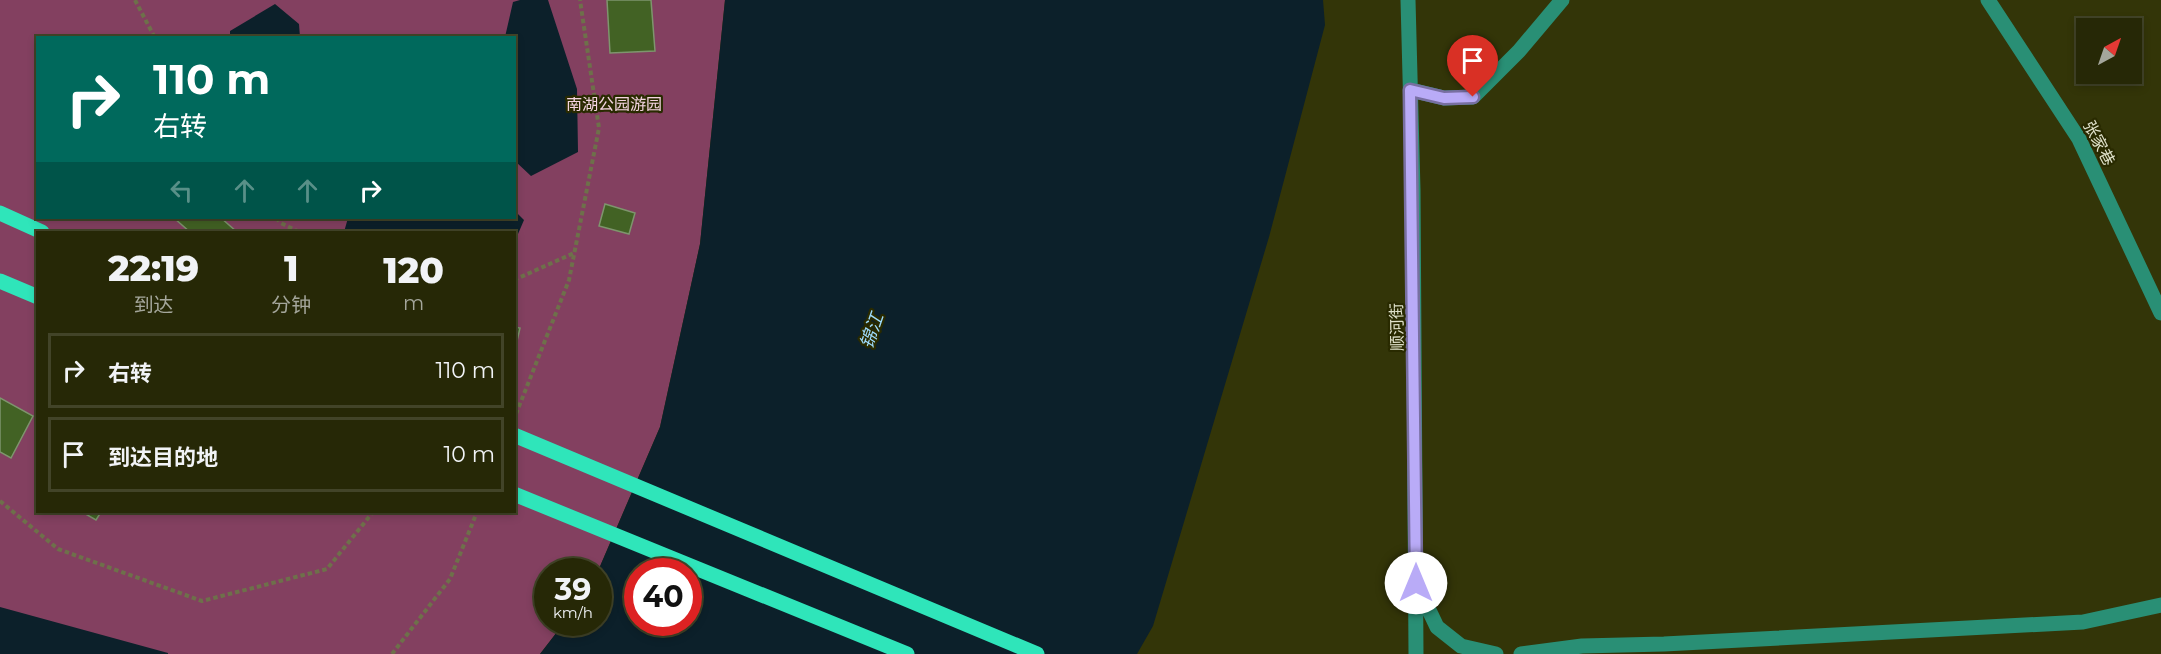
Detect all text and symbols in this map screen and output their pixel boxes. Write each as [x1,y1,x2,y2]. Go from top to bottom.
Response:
north arrow [2076,18,2142,84]
map controls [2076,18,2142,84]
pin [1447,35,1498,97]
icon: arrive [1456,44,1489,77]
text: 110 m [153,53,270,105]
icon: right [54,60,132,138]
park label: 南湖公园游园 [566,95,662,114]
text: 右转 [153,110,207,143]
street label: 张家巷 [2079,117,2119,169]
icon: left [165,174,198,207]
icon: ahead [228,174,261,207]
icon: ahead [291,174,324,207]
icon: right [354,174,387,207]
text: 22:19 [108,246,199,290]
text: 1 [284,246,299,290]
text: 120 [383,248,444,292]
text: m [403,291,424,315]
text: 到达 [134,293,174,317]
text: 分钟 [271,293,311,317]
street label: 顺河街 [1387,303,1407,351]
water label: 锦江 [856,309,889,352]
icon: right [57,354,90,387]
text: 110 m [435,357,495,384]
text: 右转 [108,360,152,387]
icon: arrive [57,438,90,471]
text: 10 m [443,441,495,468]
text: 到达目的地 [108,444,218,471]
position arrow [1384,551,1448,615]
speed limit sign: 40 [624,558,702,636]
text: 39 [555,571,591,608]
text: km/h [553,603,593,622]

